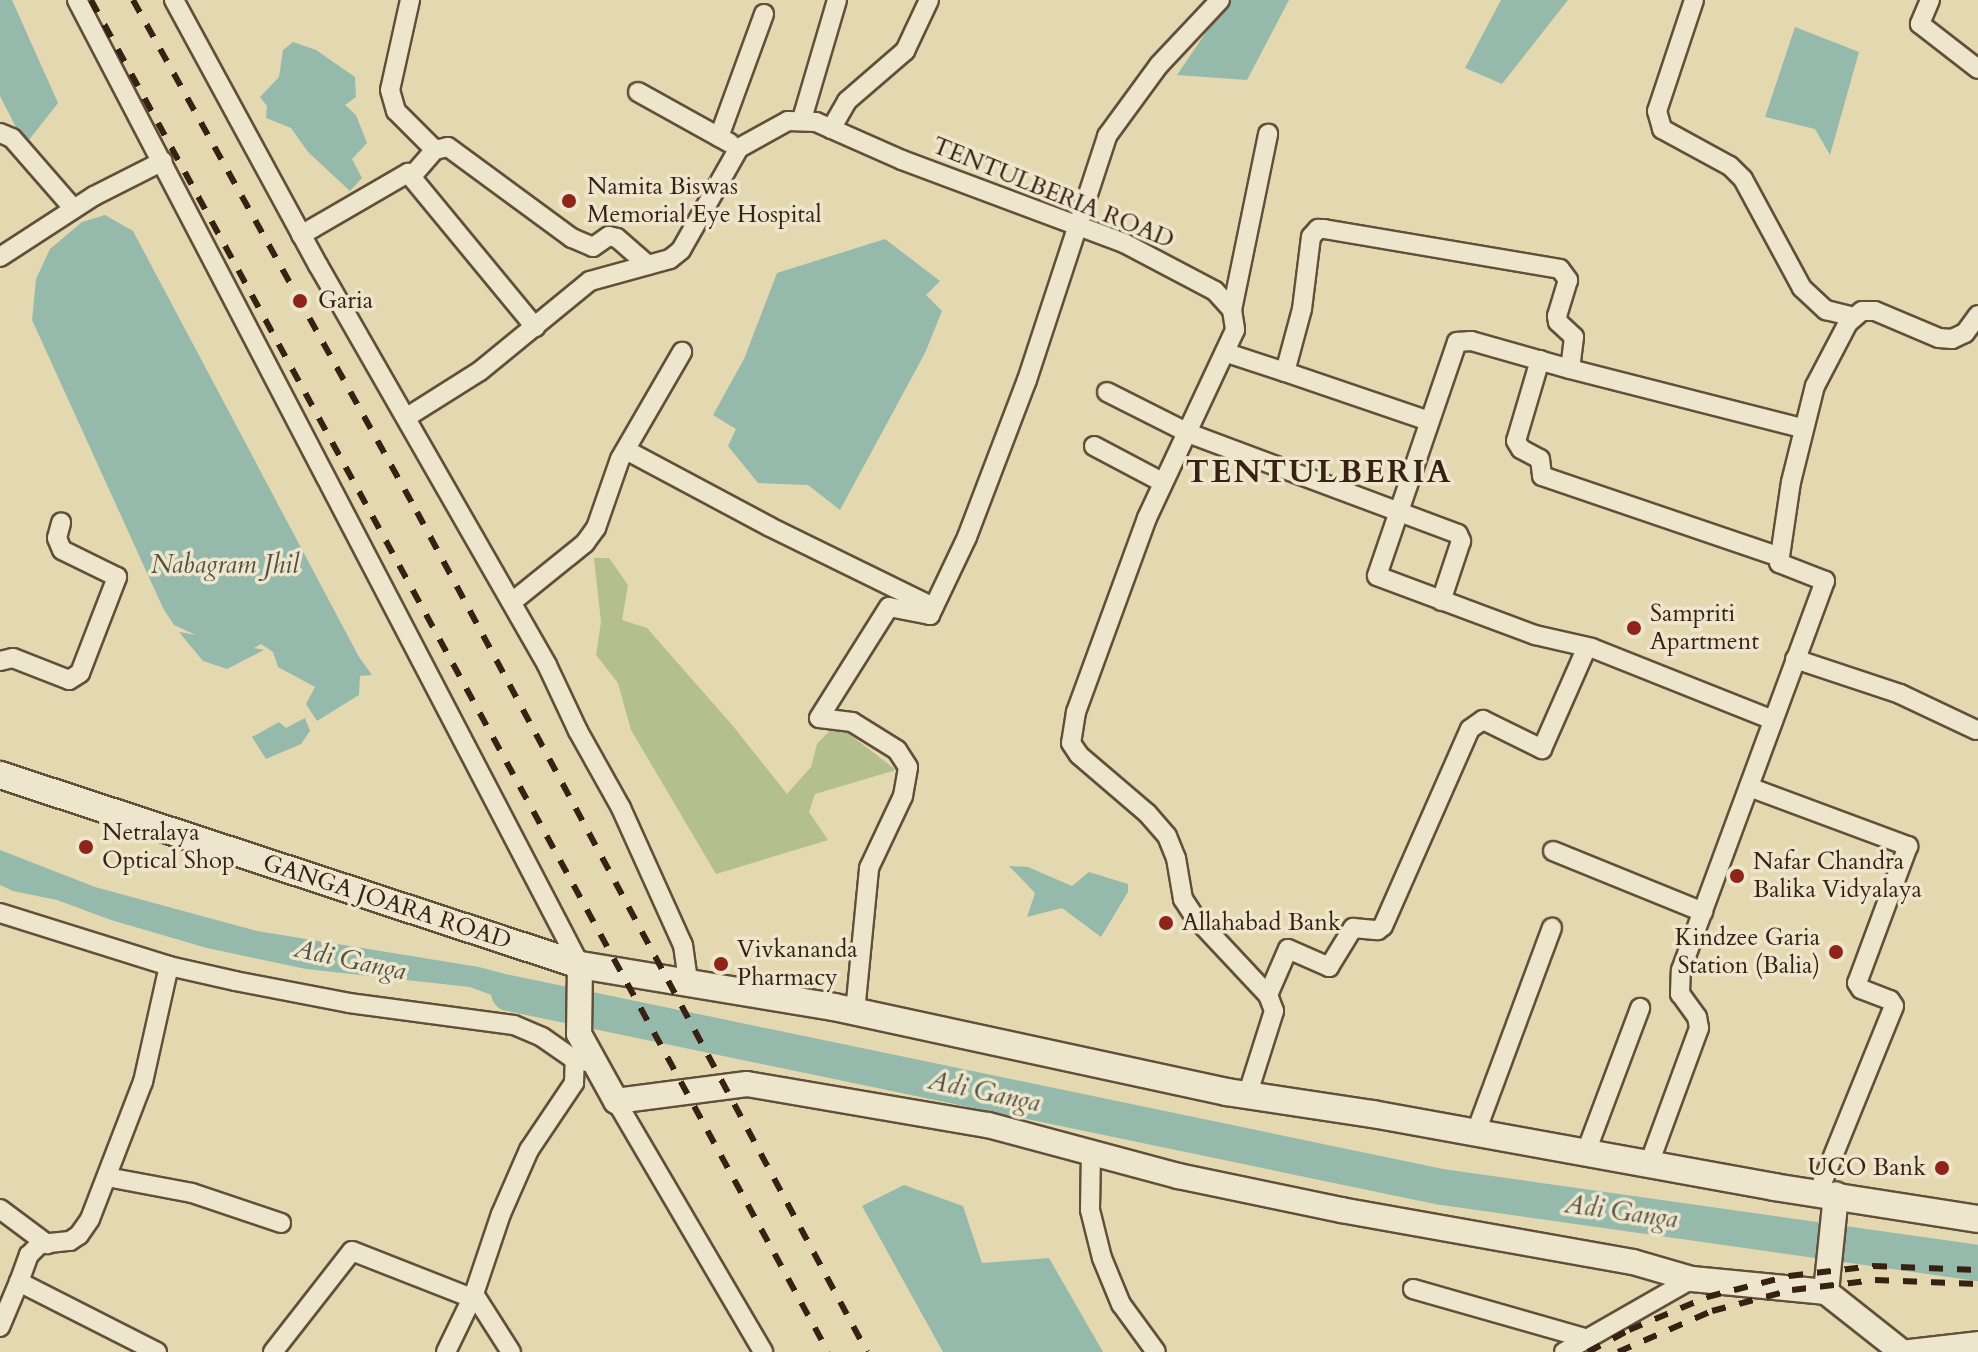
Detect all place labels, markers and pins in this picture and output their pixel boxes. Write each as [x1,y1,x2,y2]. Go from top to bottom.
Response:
place label: Namita Biswas Memorial Eye Hospital [587,173,822,229]
marker: Namita Biswas Memorial Eye Hospital [558,190,580,212]
place label: Garia [318,287,373,315]
marker: Garia [289,290,311,312]
place label: Sampriti Apartment [1650,600,1759,656]
marker: Sampriti Apartment [1625,619,1643,637]
place label: Netralaya Optical Shop [102,819,235,875]
marker: Netralaya Optical Shop [77,838,95,856]
place label: Nafar Chandra Balika Vidyalaya [1753,848,1922,904]
marker: Nafar Chandra Balika Vidyalaya [1728,867,1746,885]
place label: Allahabad Bank [1182,909,1341,937]
marker: Allahabad Bank [1157,914,1175,932]
place label: Kindzee Garia Station (Balia) [1675,924,1820,980]
place label: Vivkananda Pharmacy [737,936,858,992]
marker: Kindzee Garia Station (Balia) [1827,943,1845,961]
marker: Vivkananda Pharmacy [712,955,730,973]
place label: UCO Bank [1808,1154,1926,1182]
marker: UCO Bank [1933,1159,1951,1177]

